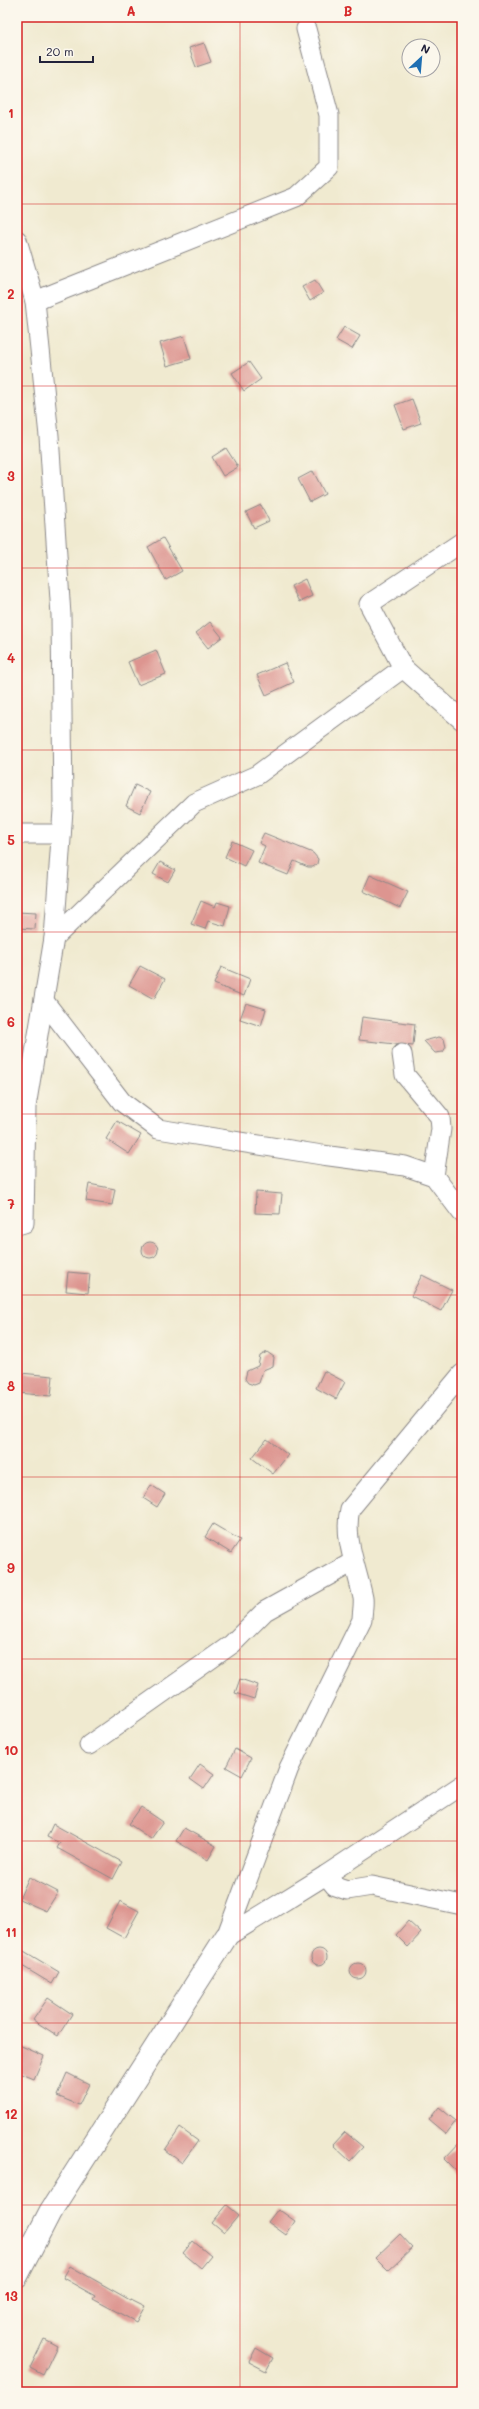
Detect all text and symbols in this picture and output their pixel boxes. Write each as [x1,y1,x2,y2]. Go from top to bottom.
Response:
text: A [126,2,136,19]
text: B [344,2,353,19]
scale bar [40,38,93,64]
north arrow [401,38,441,78]
text: N [419,40,433,57]
text: 20 m [46,43,74,59]
text: 1 [8,104,14,121]
text: 2 [7,285,15,302]
text: 3 [7,467,15,484]
text: 4 [7,649,15,666]
text: 5 [7,831,15,848]
text: 6 [7,1013,15,1030]
text: 7 [7,1195,15,1212]
text: 8 [7,1377,15,1394]
text: 9 [7,1559,15,1576]
text: 10 [4,1741,18,1758]
text: 11 [5,1923,17,1940]
text: 12 [4,2105,18,2122]
text: 13 [4,2287,18,2304]

